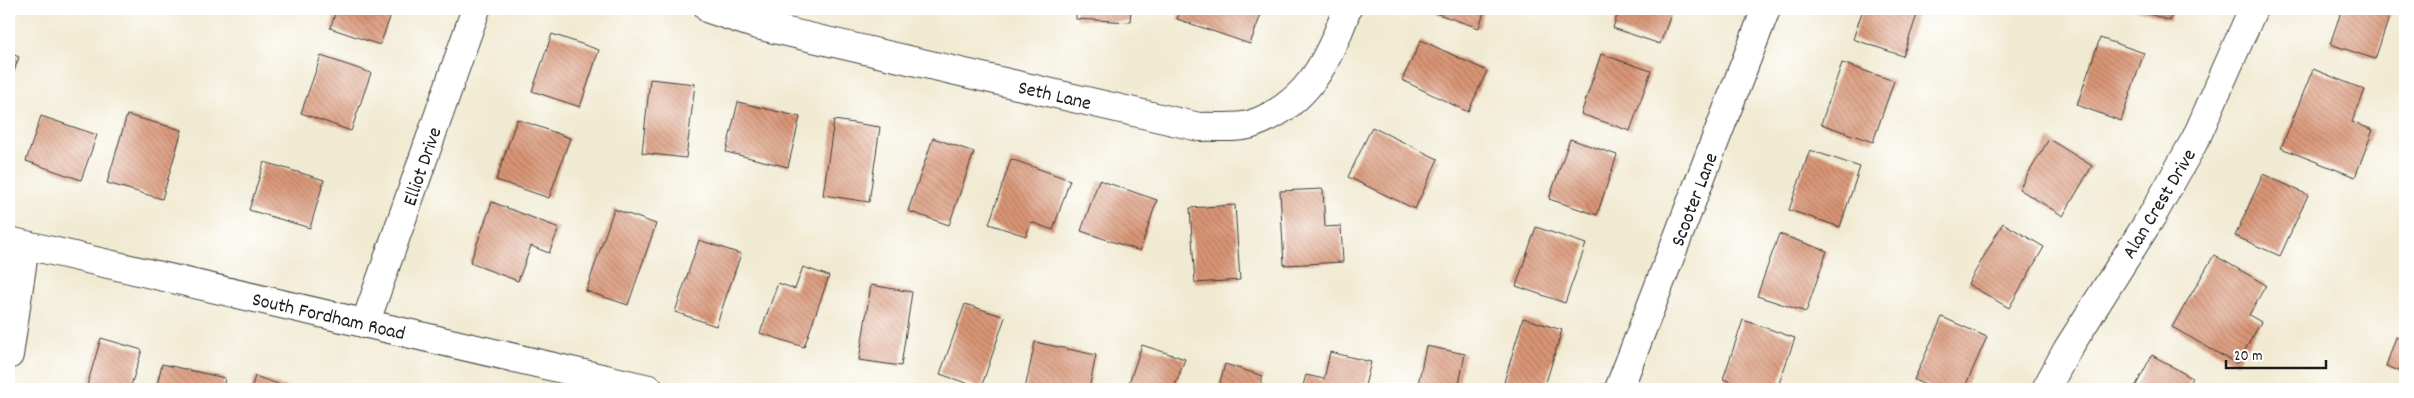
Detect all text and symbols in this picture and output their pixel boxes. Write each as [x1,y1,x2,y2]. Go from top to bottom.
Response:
street label: Seth Lane [1015,75,1094,119]
street label: Elliot Drive [397,124,450,210]
street label: Alan Crest Drive [2117,144,2205,265]
street label: Scooter Lane [1665,149,1727,251]
street label: South Fordham Road [249,287,408,349]
scale bar [2226,338,2326,370]
text: 20 m [2234,346,2262,368]

